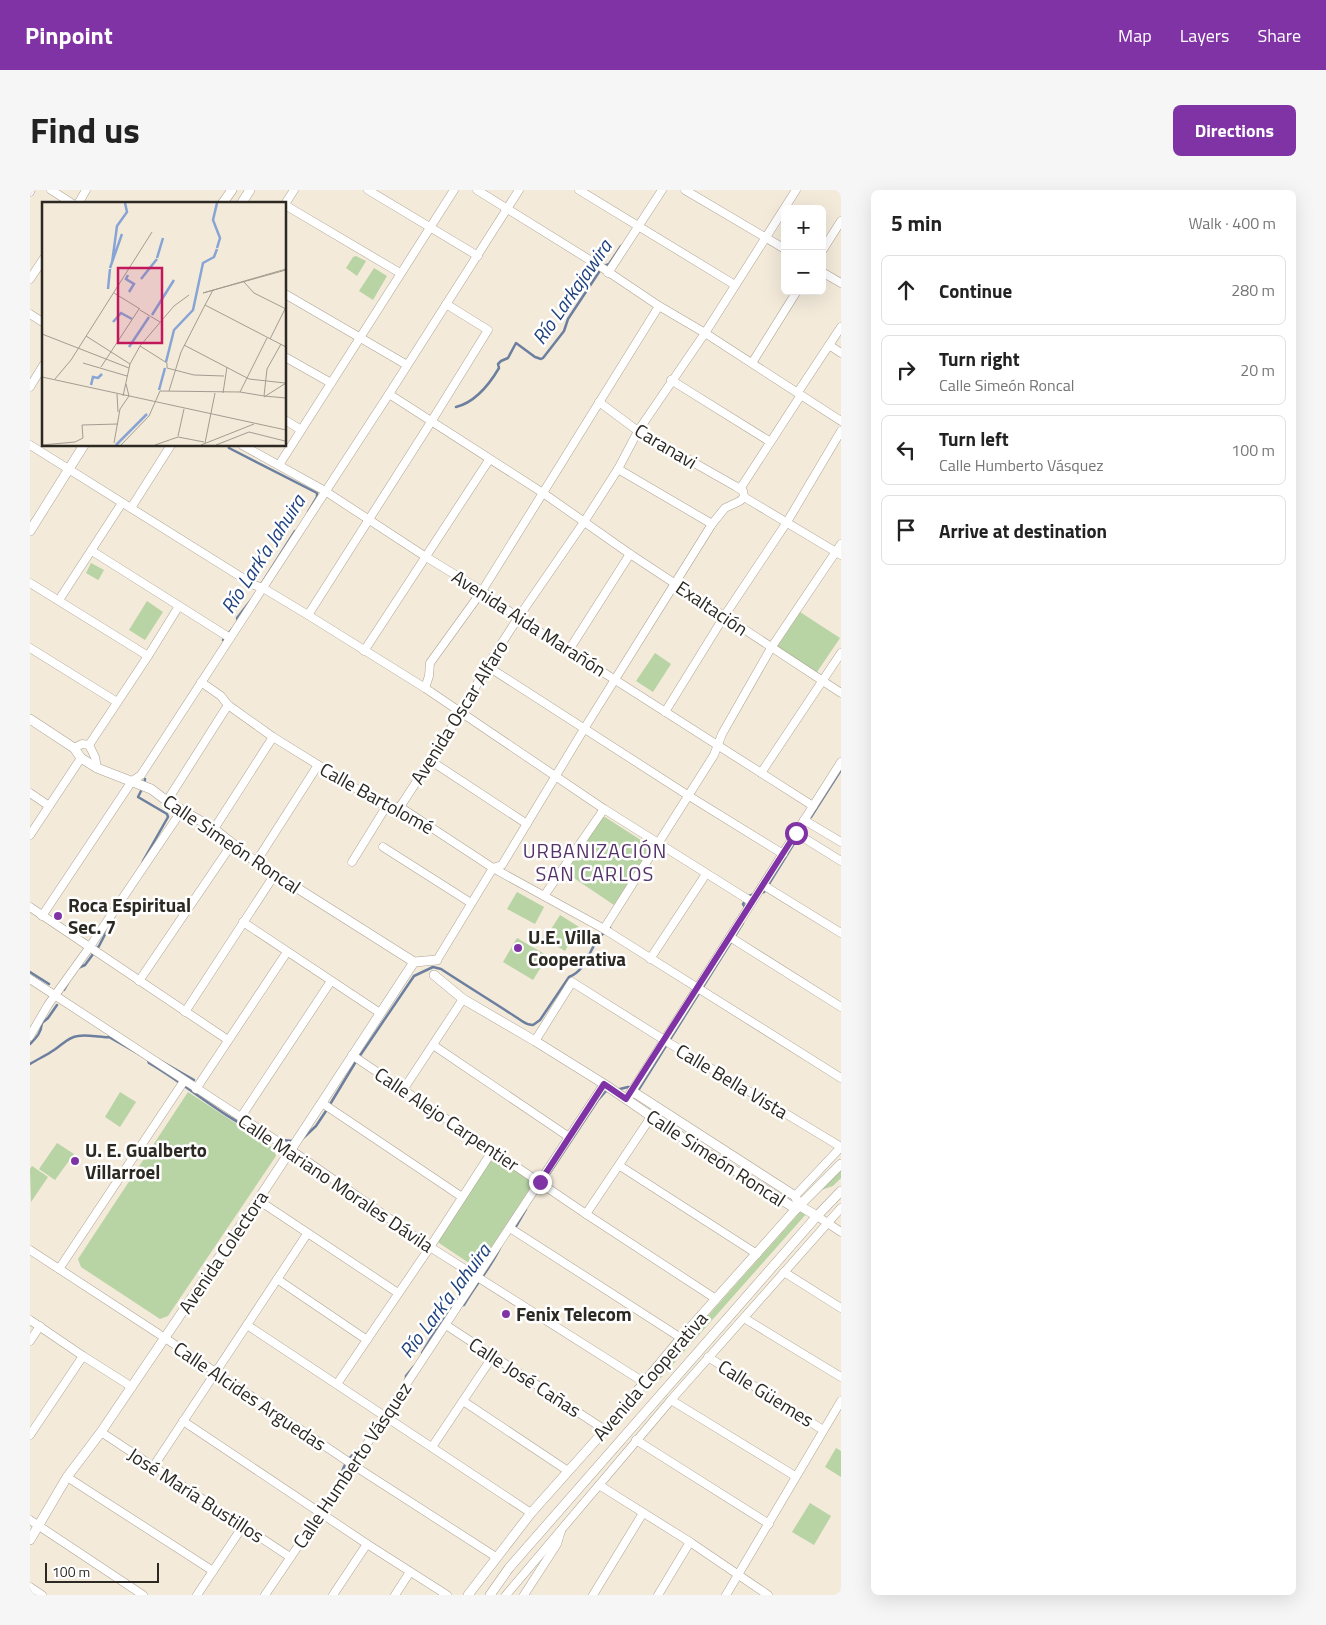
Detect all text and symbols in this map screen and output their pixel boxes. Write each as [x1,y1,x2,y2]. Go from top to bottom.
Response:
text: Pinpoint [25,17,113,53]
text: Map [1118,22,1152,49]
text: Layers [1180,22,1229,49]
text: Share [1257,22,1301,49]
text: Find us [30,103,140,157]
button: Directions [1173,105,1296,156]
inset map [42,202,286,446]
map controls [781,205,826,295]
button: + [781,205,826,250]
text: 5 min [891,207,942,239]
text: Walk · 400 m [1188,211,1276,235]
water label: Río Larkajawira [524,232,620,351]
button: − [781,250,826,295]
icon: ahead [892,276,920,304]
text: Continue [939,276,1012,305]
text: 280 m [1231,278,1275,302]
text: Turn right [939,344,1020,373]
icon: right [892,356,920,384]
text: 20 m [1240,358,1275,382]
text: Calle Simeón Roncal [939,373,1074,397]
street label: Caranavi [629,415,703,476]
text: Turn left [939,424,1009,453]
icon: left [892,436,920,464]
text: 100 m [1231,438,1275,462]
text: Calle Humberto Vásquez [939,453,1104,477]
water label: Río Lark’a Jahuira [212,487,313,619]
icon: arrive [892,516,920,544]
text: Arrive at destination [939,516,1107,545]
street label: Avenida Aida Marañón [446,562,612,683]
street label: Exaltación [670,573,754,642]
street label: Avenida Oscar Alfaro [402,634,515,790]
street label: Calle Bartolomé [315,754,440,841]
street label: Calle Simeón Roncal [158,787,307,901]
route start [785,822,808,845]
district label: URBANIZACIÓN SAN CARLOS [523,835,667,889]
place label: Roca Espiritual Sec. 7 [68,890,191,941]
marker: Roca Espiritual Sec. 7 [52,910,64,922]
place label: U.E. Villa Cooperativa [528,922,626,973]
marker: U.E. Villa Cooperativa [512,942,524,954]
street label: Calle Bella Vista [671,1036,794,1126]
street label: Calle Alejo Carpentier [369,1059,526,1178]
street label: Calle Simeón Roncal [641,1102,792,1214]
street label: Calle Mariano Morales Dávila [233,1106,440,1259]
place label: U. E. Gualberto Villarroel [85,1135,207,1186]
marker: U. E. Gualberto Villarroel [69,1155,81,1167]
route end [529,1171,552,1194]
street label: Avenida Colectora [171,1184,275,1319]
water label: Río Lark’a Jahuira [391,1236,499,1364]
place label: Fenix Telecom [516,1299,632,1328]
street label: Avenida Cooperativa [585,1304,714,1447]
marker: Fenix Telecom [500,1308,512,1320]
street label: Calle José Cañas [463,1329,587,1424]
street label: Calle Alcides Arguedas [168,1334,333,1458]
street label: Calle Güemes [713,1352,820,1434]
street label: Calle Humberto Vásquez [285,1376,418,1554]
street label: José María Bustillos [123,1440,270,1550]
scale bar [45,1560,159,1583]
text: 100 m [52,1561,90,1582]

